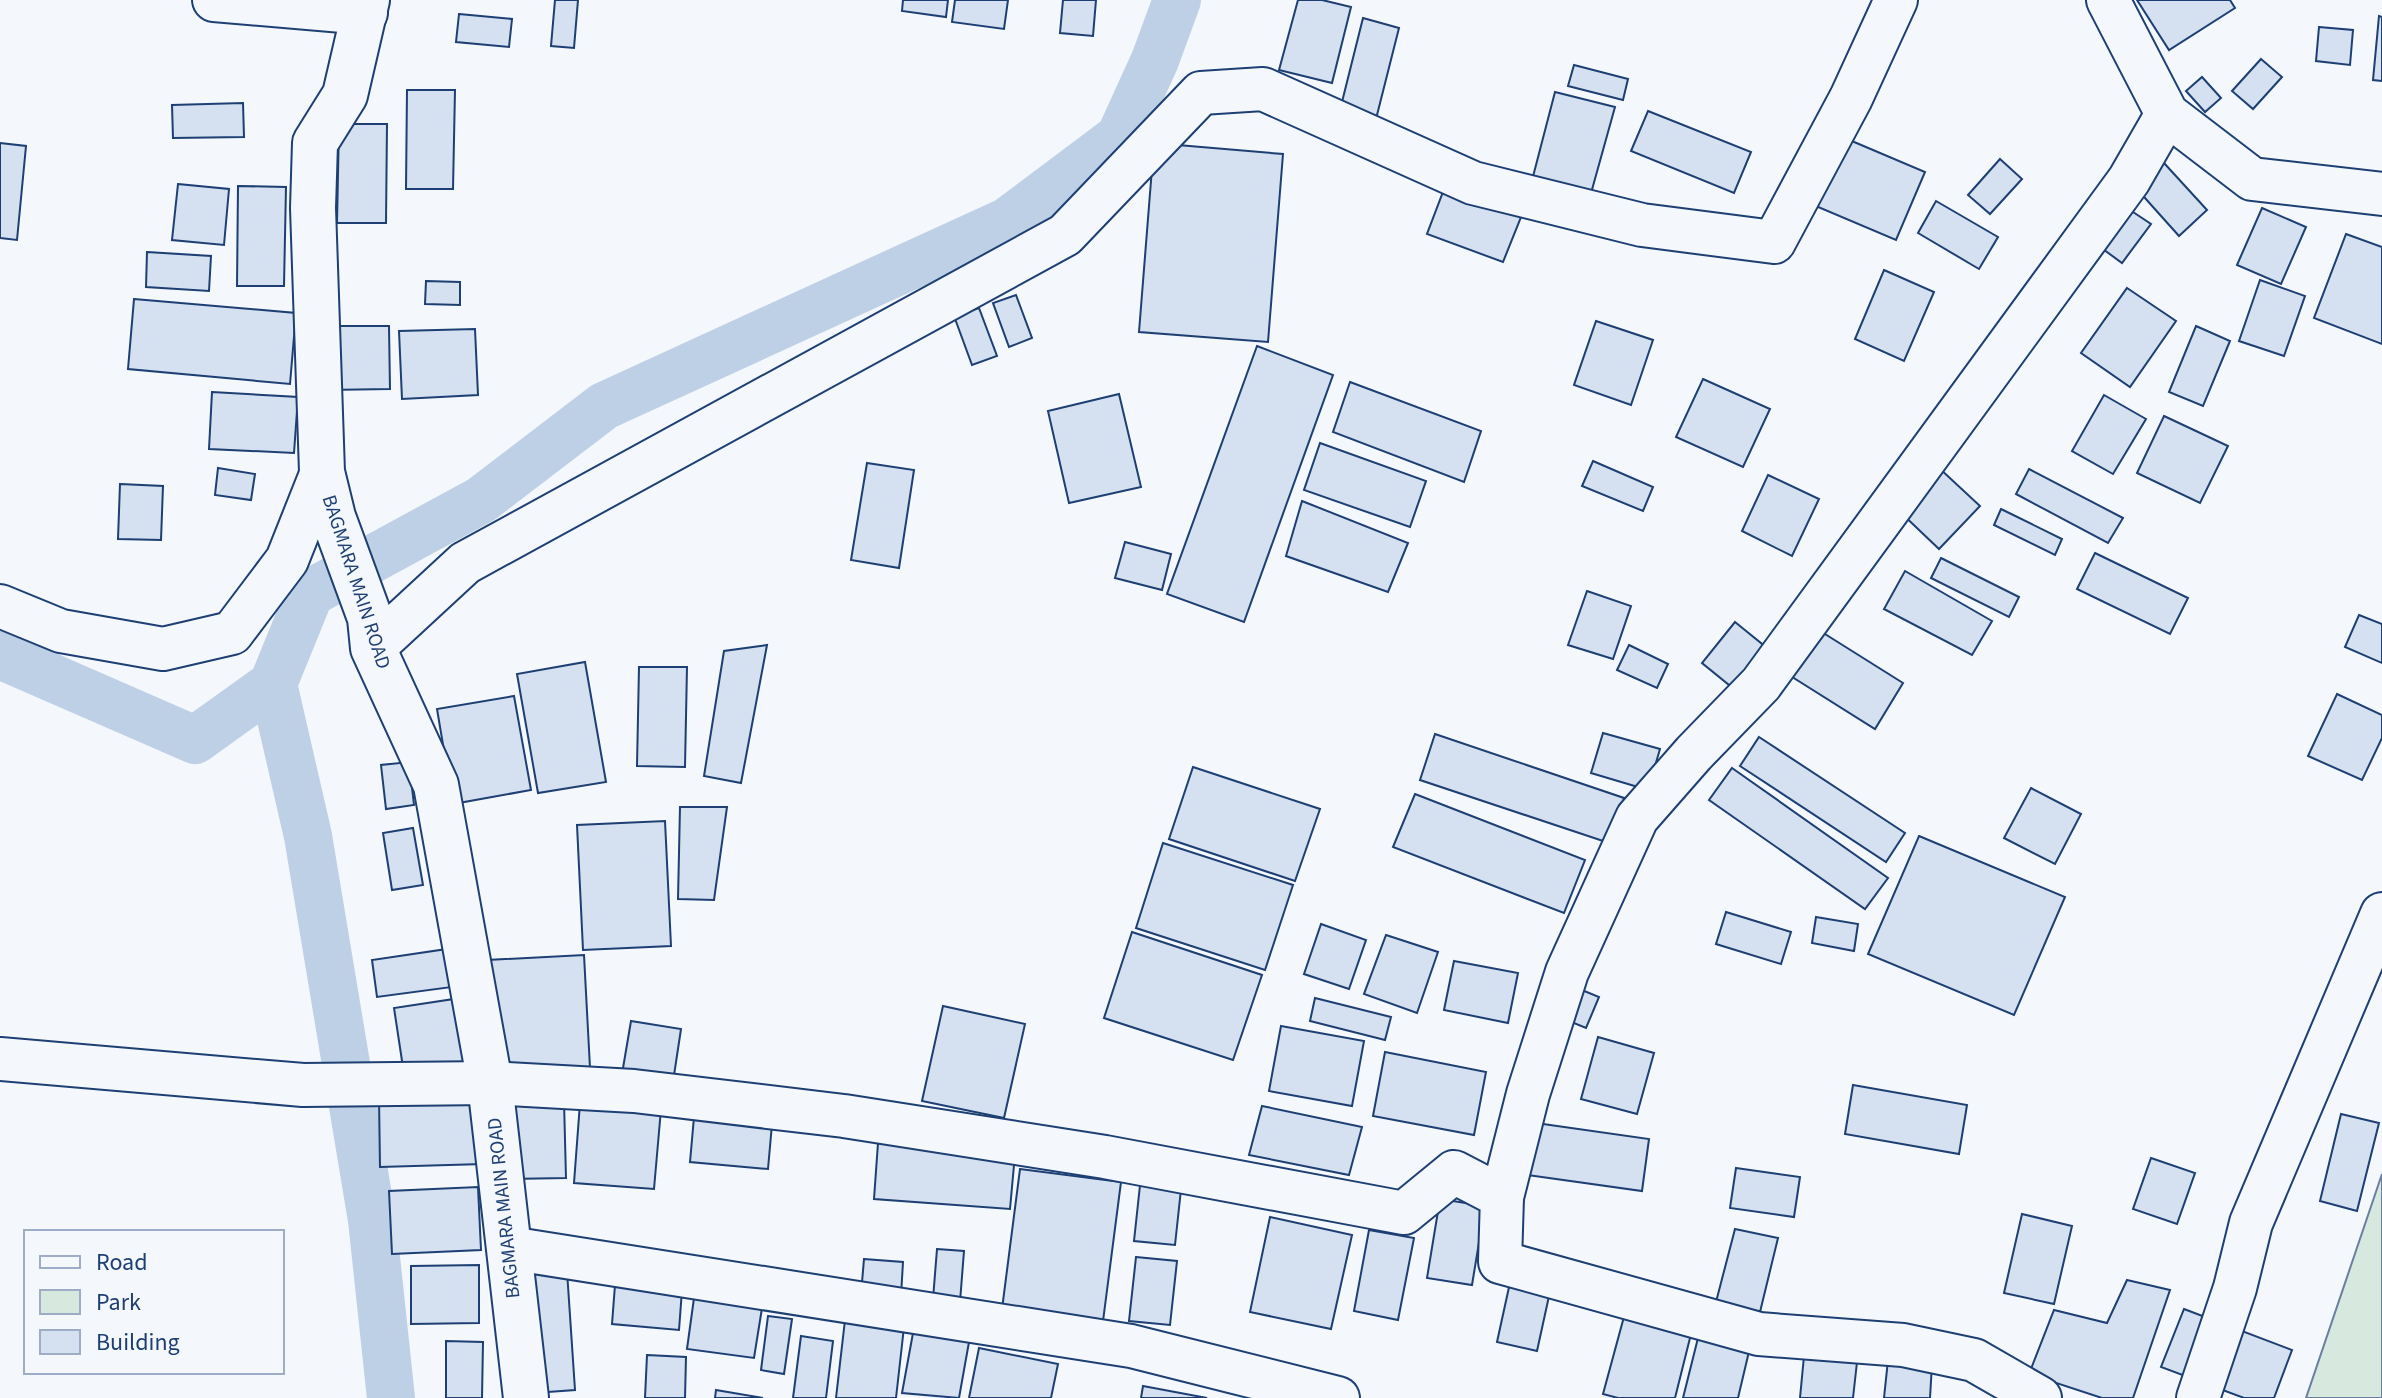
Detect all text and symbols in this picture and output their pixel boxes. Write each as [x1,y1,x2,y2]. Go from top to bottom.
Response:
street label: BAGMARA MAIN ROAD [315,491,397,673]
street label: BAGMARA MAIN ROAD [481,1116,527,1300]
legend [24,1230,284,1374]
text: Road [96,1245,148,1280]
text: Park [96,1285,141,1320]
text: Building [96,1325,180,1360]

